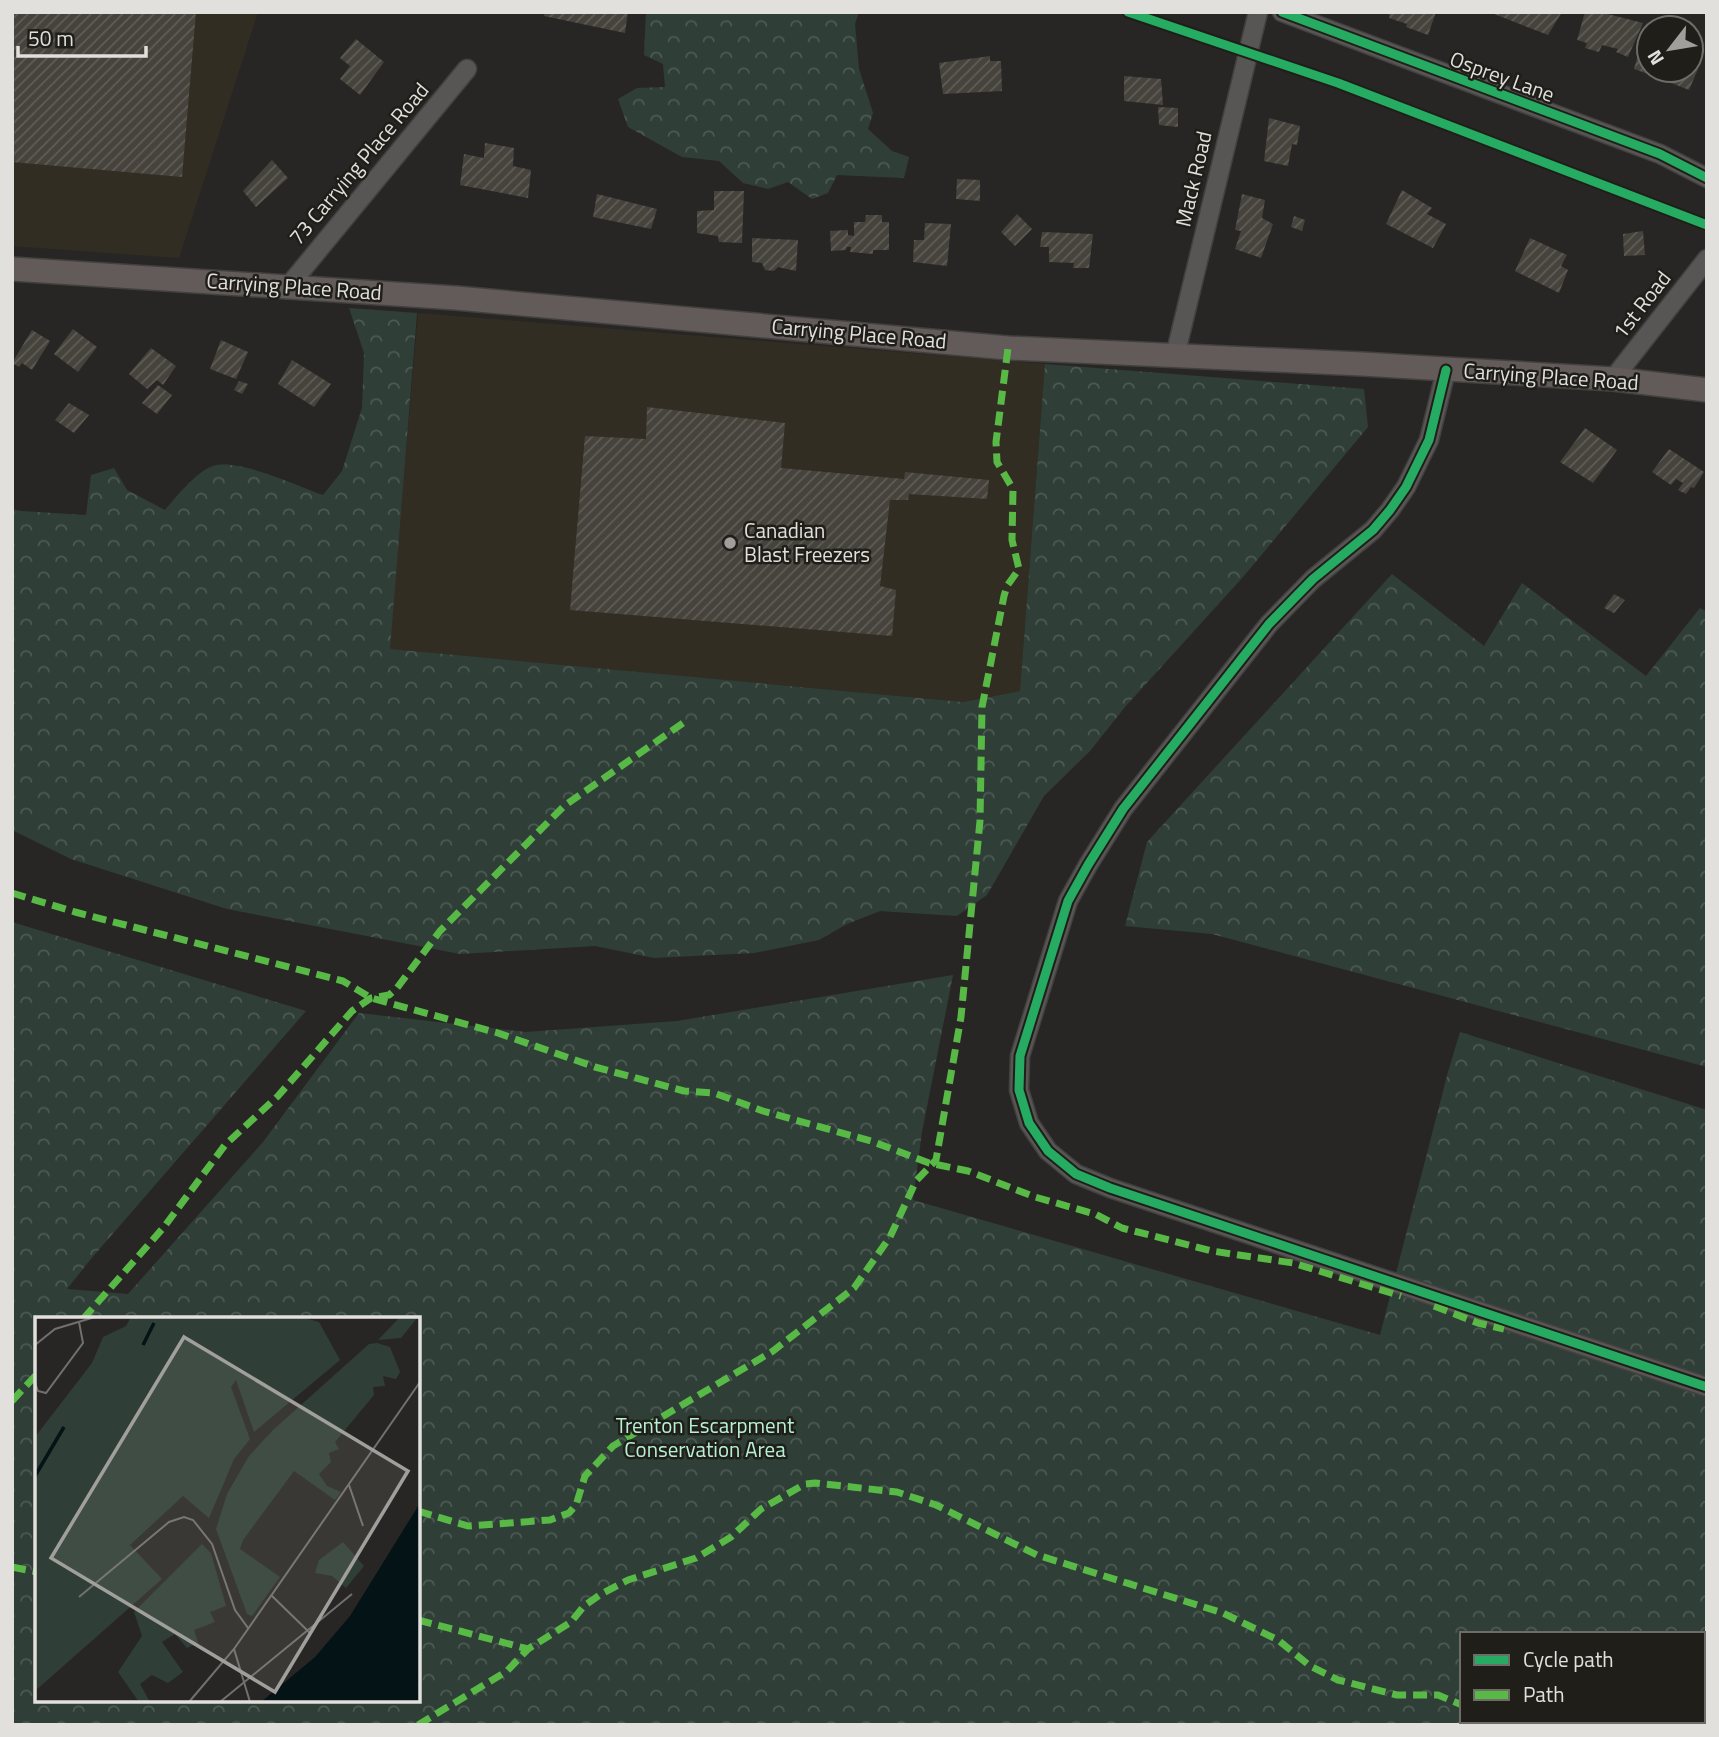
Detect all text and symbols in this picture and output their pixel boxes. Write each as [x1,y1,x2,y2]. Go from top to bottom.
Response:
scale bar [18,14,145,58]
north arrow [1635,14,1705,84]
text: 50 m [28,22,74,54]
street label: Osprey Lane [1445,42,1559,110]
text: N [1639,45,1671,71]
street label: 73 Carrying Place Road [281,75,436,252]
street label: Mack Road [1166,128,1220,230]
street label: 1st Road [1604,263,1678,345]
street label: Carrying Place Road [205,264,383,308]
street label: Carrying Place Road [770,309,948,357]
street label: Carrying Place Road [1462,354,1640,398]
place label: Canadian Blast Freezers [744,514,870,570]
marker: Canadian Blast Freezers [722,535,738,551]
inset map [35,1317,420,1702]
park label: Trenton Escarpment Conservation Area [616,1409,795,1465]
legend [1460,1632,1705,1723]
text: Cycle path [1523,1643,1614,1675]
text: Path [1523,1678,1565,1710]

